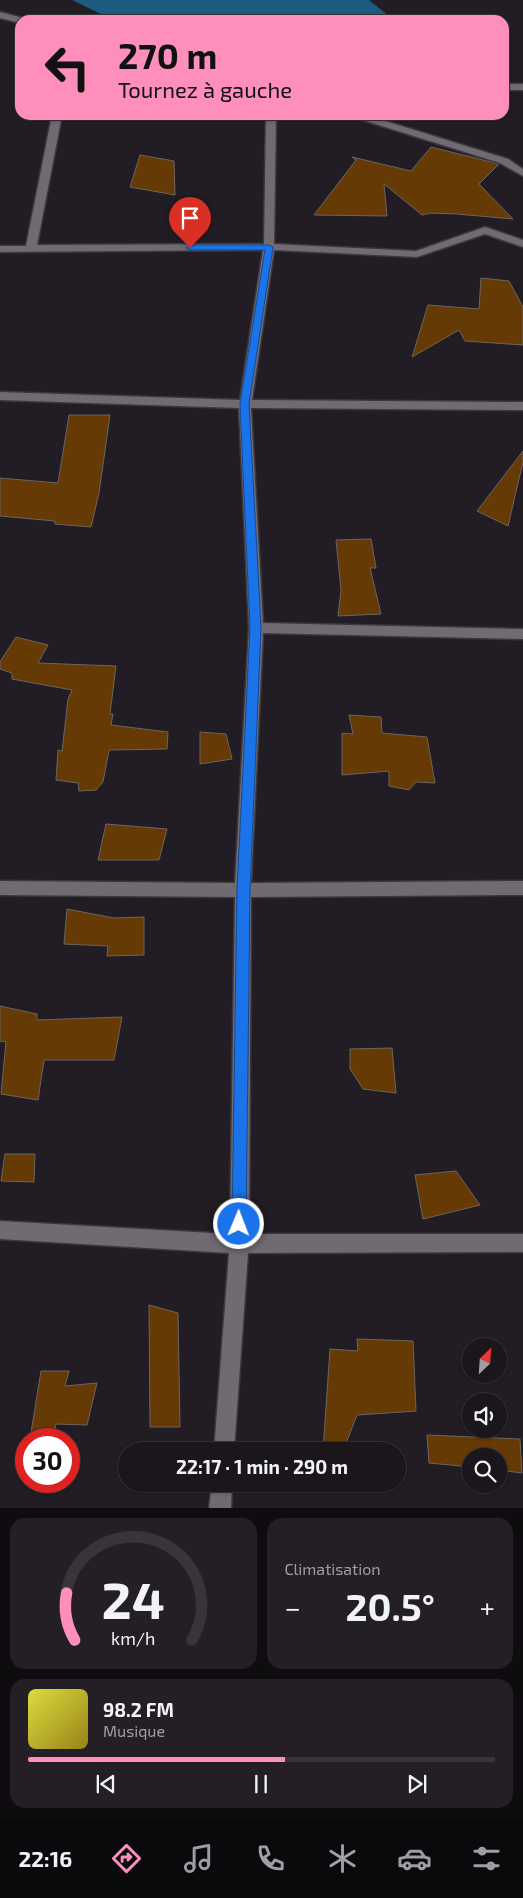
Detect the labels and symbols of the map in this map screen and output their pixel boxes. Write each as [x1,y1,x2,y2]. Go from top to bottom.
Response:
pin [169,197,211,248]
position arrow [212,1197,264,1249]
north arrow [462,1338,508,1382]
speed limit sign: 30 [15,1428,80,1493]

